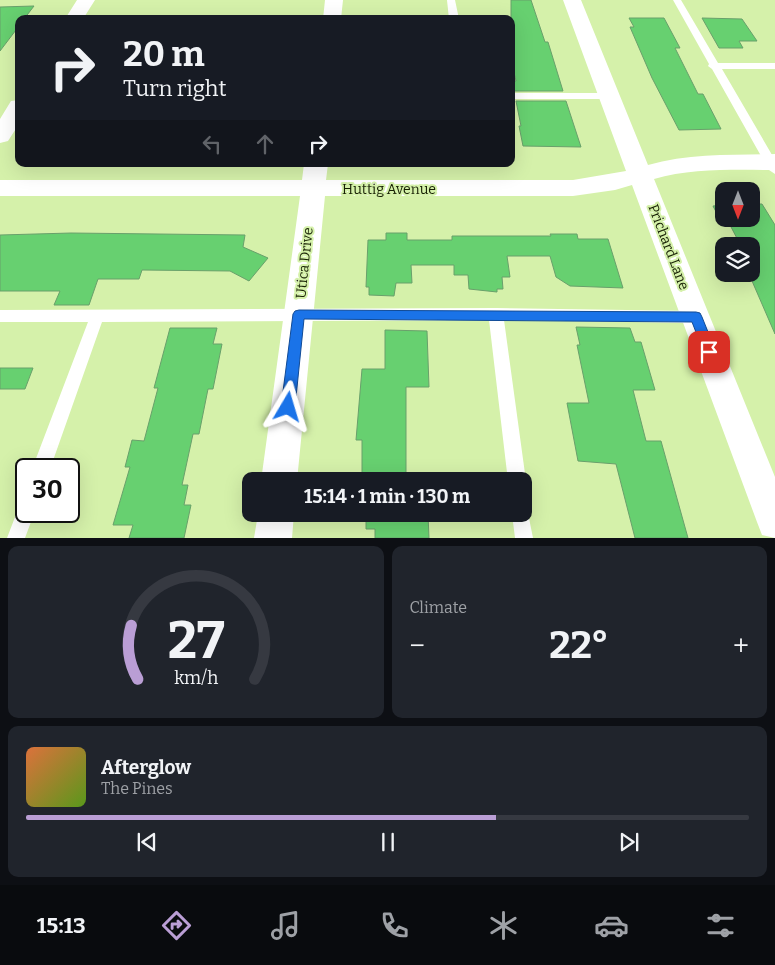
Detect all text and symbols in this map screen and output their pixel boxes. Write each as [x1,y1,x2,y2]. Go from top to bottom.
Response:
text: 20 m [123,33,205,75]
icon: right [40,35,105,100]
text: Turn right [123,75,226,102]
icon: left [198,130,226,158]
icon: ahead [251,130,279,158]
icon: right [304,130,332,158]
street label: Huttig Avenue [342,181,436,198]
north arrow [715,182,760,228]
map controls [715,182,760,282]
street label: Prichard Lane [644,202,693,292]
street label: Utica Drive [292,227,317,299]
button: layers [715,237,760,282]
pin [688,331,730,373]
icon: arrive [695,338,723,366]
position arrow [261,380,313,432]
speed limit sign: 30 [15,458,80,523]
text: 15:14 · 1 min · 130 m [304,485,470,508]
text: Climate [410,598,467,617]
text: 27 [167,609,224,672]
text: 22° [549,622,609,668]
text: − [410,629,425,662]
text: + [733,629,749,662]
text: km/h [174,667,218,689]
text: Afterglow [101,756,191,779]
text: The Pines [101,779,173,798]
icon: previous [133,828,161,856]
icon: pause [374,828,402,856]
icon: next [615,828,643,856]
icon: directions [159,908,194,943]
icon: music [268,908,303,943]
icon: phone [377,908,412,943]
icon: climate [486,908,521,943]
icon: car [594,908,629,943]
icon: filters [703,908,738,943]
text: 15:13 [37,912,86,939]

